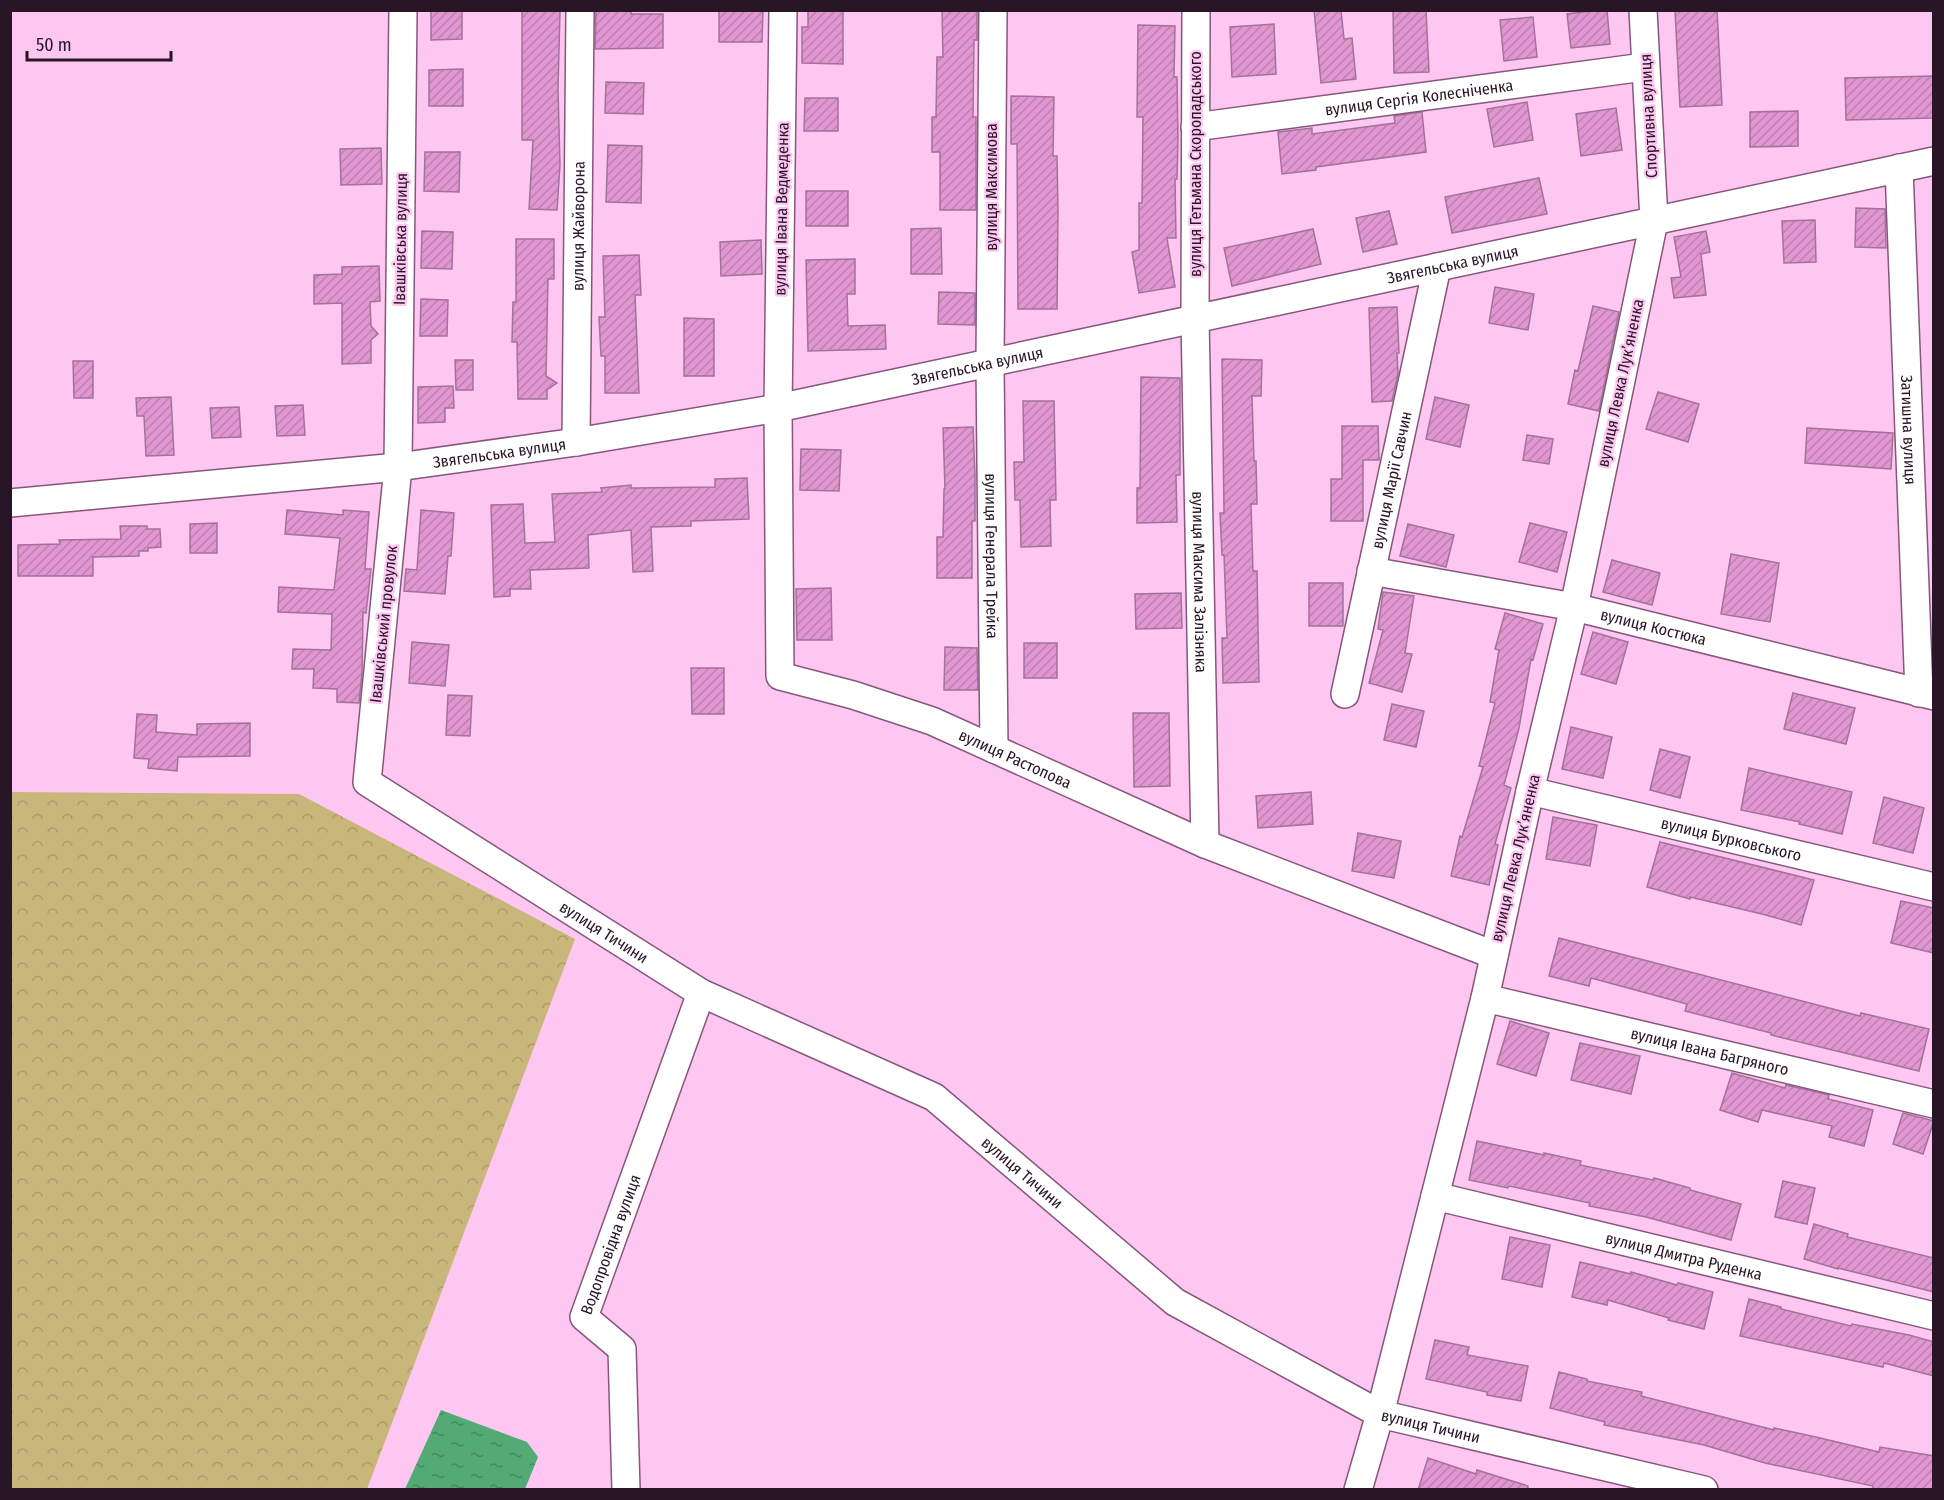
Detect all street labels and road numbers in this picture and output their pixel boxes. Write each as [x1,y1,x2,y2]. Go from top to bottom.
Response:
street label: вулиця Гетьмана Скоропадського [1186,51,1205,277]
street label: Спортивна вулиця [1636,53,1661,178]
street label: вулиця Сергія Колесніченка [1324,76,1514,120]
street label: вулиця Івана Ведмеденка [770,122,793,296]
street label: вулиця Максимова [982,123,1001,251]
street label: вулиця Жайворона [568,161,589,291]
street label: Івашківська вулиця [390,173,411,305]
street label: Звягельська вулиця [1385,241,1520,288]
street label: вулиця Левка Лукʼяненка [1593,297,1648,469]
street label: Звягельська вулиця [910,343,1045,389]
street label: Затишна вулиця [1897,375,1920,485]
street label: вулиця Марії Савчин [1368,409,1416,551]
street label: Звягельська вулиця [432,435,567,472]
street label: вулиця Генерала Трейка [981,473,1002,639]
street label: вулиця Максима Залізняка [1188,491,1211,673]
street label: Івашківський провулок [366,544,401,704]
street label: вулиця Костюка [1598,605,1708,649]
street label: вулиця Растопова [956,725,1074,793]
street label: вулиця Левка Лукʼяненка [1487,772,1544,944]
street label: вулиця Бурковського [1659,813,1803,865]
street label: вулиця Тичини [556,897,652,967]
street label: вулиця Івана Багряного [1629,1024,1791,1079]
street label: вулиця Тичини [978,1133,1067,1213]
street label: Водопровідна вулиця [577,1172,645,1317]
street label: вулиця Дмитра Руденка [1604,1228,1764,1284]
street label: вулиця Тичини [1379,1406,1482,1447]

